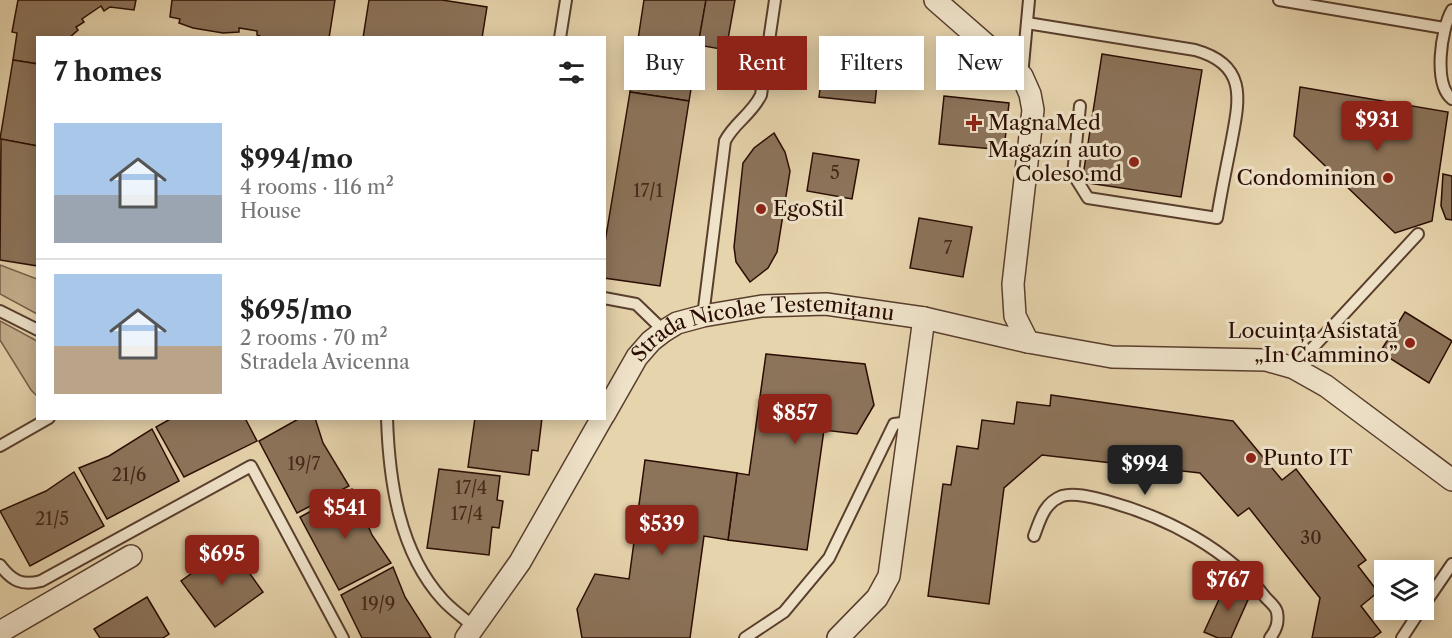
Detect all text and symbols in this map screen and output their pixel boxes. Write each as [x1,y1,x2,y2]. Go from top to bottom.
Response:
chip: Buy [624,36,705,90]
chip: Rent [717,36,807,90]
chip: Filters [819,36,924,90]
chip: New [936,36,1024,90]
text: 7 homes [54,56,162,88]
icon: filters [555,56,588,89]
pin: $931 [1341,101,1413,152]
text: $931 [1355,108,1399,132]
place label: MagnaMed [988,110,1101,135]
marker: MagnaMed [965,114,983,132]
place label: Magazín auto Coleso.md [988,137,1122,186]
text: $994/mo [240,143,353,175]
icon: home [102,147,174,219]
marker: Magazín auto Coleso.md [1127,155,1141,169]
house number: 5 [830,162,840,184]
place label: Condominion [1237,165,1376,190]
marker: Condominion [1381,171,1395,185]
text: 4 rooms · 116 m² [240,175,394,199]
house number: 17/1 [633,180,663,202]
place label: EgoStil [773,196,844,221]
text: House [240,199,301,223]
marker: EgoStil [754,202,768,216]
house number: 7 [944,237,953,259]
street label: Strada Nicolae Testemițanu [626,291,896,367]
text: $695/mo [240,294,352,326]
icon: home [102,298,174,370]
place label: Locuința Asistată „In Cammino” [1228,318,1399,367]
text: 2 rooms · 70 m² [240,326,388,350]
marker: Locuința Asistată „In Cammino” [1403,336,1417,350]
text: Stradela Avicenna [240,350,410,374]
pin: $857 [759,394,831,445]
text: $857 [773,401,817,425]
pin: $994 [1109,445,1181,496]
place label: Punto IT [1263,445,1353,470]
marker: Punto IT [1244,451,1258,465]
text: $994 [1122,452,1168,476]
house number: 19/7 [288,453,321,475]
house number: 21/6 [112,464,146,486]
house number: 17/4 [455,477,487,499]
pin: $541 [309,489,381,540]
text: $541 [323,496,367,520]
house number: 17/4 [451,503,483,525]
pin: $539 [626,505,698,556]
house number: 21/5 [35,508,69,530]
text: $539 [639,512,685,536]
house number: 30 [1300,527,1322,549]
pin: $695 [186,535,258,586]
text: $695 [199,542,245,566]
map controls [1374,560,1434,620]
button: layers [1374,560,1434,620]
pin: $767 [1192,561,1264,612]
text: $767 [1206,568,1250,592]
house number: 19/9 [361,593,395,615]

